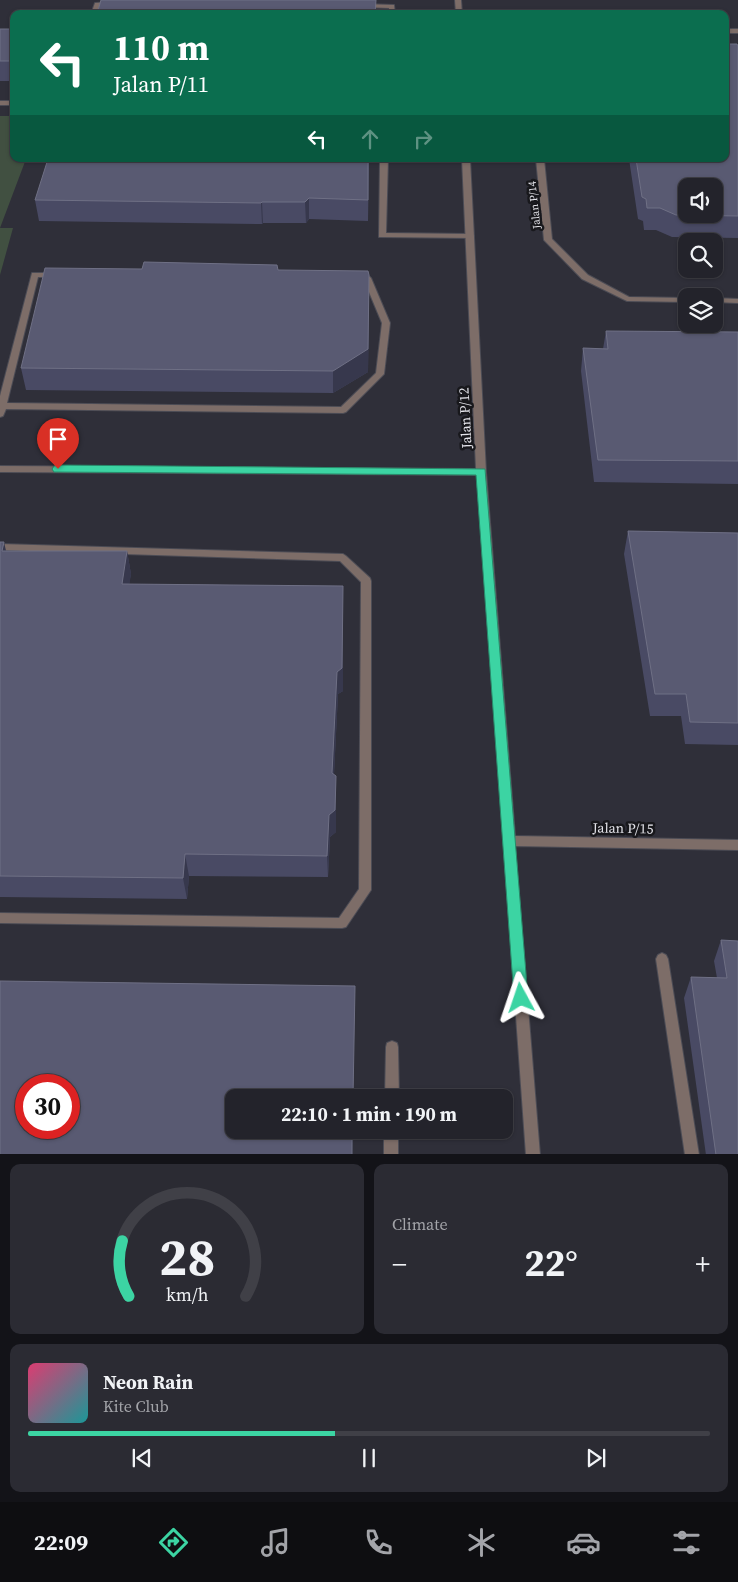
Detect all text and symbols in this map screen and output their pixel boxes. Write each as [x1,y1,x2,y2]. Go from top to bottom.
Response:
text: 110 m [113,24,209,72]
icon: left [30,30,95,95]
text: Jalan P/11 [113,69,209,99]
icon: left [303,125,331,153]
icon: ahead [356,125,384,153]
icon: right [409,125,437,153]
map controls [678,178,723,333]
button: sound [678,178,723,223]
street label: Jalan P/14 [524,180,545,231]
button: search [678,233,723,278]
button: layers [678,288,723,333]
street label: Jalan P/12 [453,387,477,450]
pin [37,418,79,469]
icon: arrive [44,425,72,453]
street label: Jalan P/15 [591,817,654,839]
position arrow [494,971,546,1023]
speed limit sign: 30 [15,1074,80,1139]
text: 22:10 · 1 min · 190 m [281,1101,457,1127]
text: Climate [392,1213,448,1235]
text: 28 [159,1221,215,1292]
text: 22° [524,1237,578,1289]
text: − [392,1245,407,1283]
text: + [695,1245,710,1283]
text: km/h [166,1282,209,1307]
text: Neon Rain [103,1369,193,1395]
text: Kite Club [103,1395,169,1417]
icon: previous [128,1444,156,1472]
icon: pause [355,1444,383,1472]
icon: next [582,1444,610,1472]
icon: directions [156,1525,191,1560]
icon: music [258,1525,293,1560]
icon: phone [361,1525,396,1560]
icon: climate [464,1525,499,1560]
icon: car [566,1525,601,1560]
icon: filters [669,1525,704,1560]
text: 22:09 [34,1527,88,1557]

